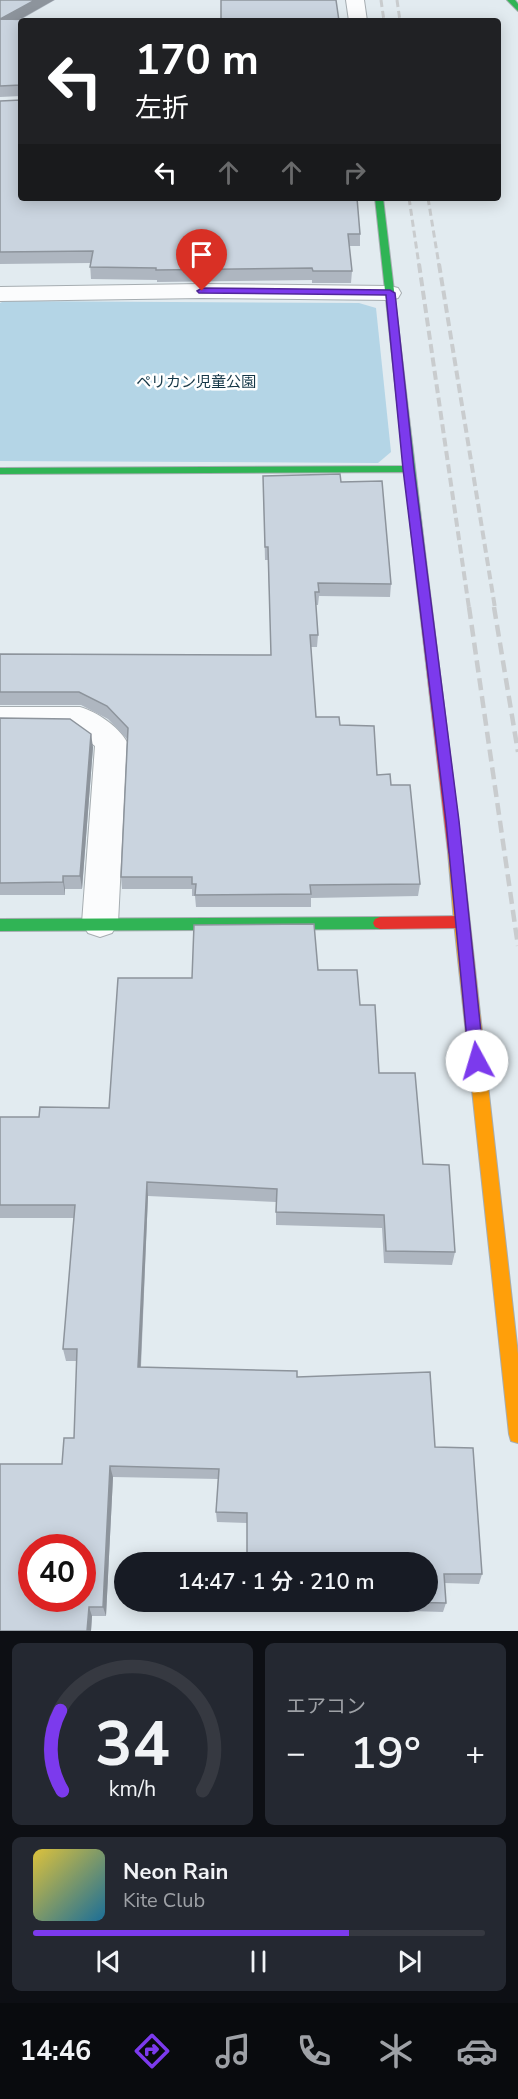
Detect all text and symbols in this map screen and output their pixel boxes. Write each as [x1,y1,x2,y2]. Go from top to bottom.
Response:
text: 170 m [135,32,259,89]
icon: left [36,42,114,120]
text: 左折 [135,90,189,127]
icon: left [149,156,182,189]
icon: ahead [212,156,245,189]
icon: ahead [275,156,308,189]
icon: right [338,156,371,189]
pin [176,229,227,291]
icon: arrive [185,238,218,271]
park label: ペリカン児童公園 [136,372,256,392]
position arrow [445,1029,509,1093]
speed limit sign: 40 [18,1534,96,1612]
text: 14:47 · 1 分 · 210 m [177,1567,375,1597]
text: エアコン [286,1693,366,1720]
text: 34 [95,1702,170,1787]
text: 19° [350,1723,421,1784]
text: − [286,1731,306,1776]
text: + [465,1731,485,1776]
text: km/h [109,1774,156,1804]
text: Neon Rain [123,1857,228,1887]
text: Kite Club [123,1887,205,1914]
icon: previous [92,1945,125,1978]
icon: pause [242,1945,275,1978]
icon: next [393,1945,426,1978]
icon: directions [131,2030,173,2072]
icon: music [212,2030,254,2072]
icon: phone [293,2030,335,2072]
icon: climate [375,2030,417,2072]
icon: car [456,2030,498,2072]
text: 14:46 [20,2033,91,2070]

